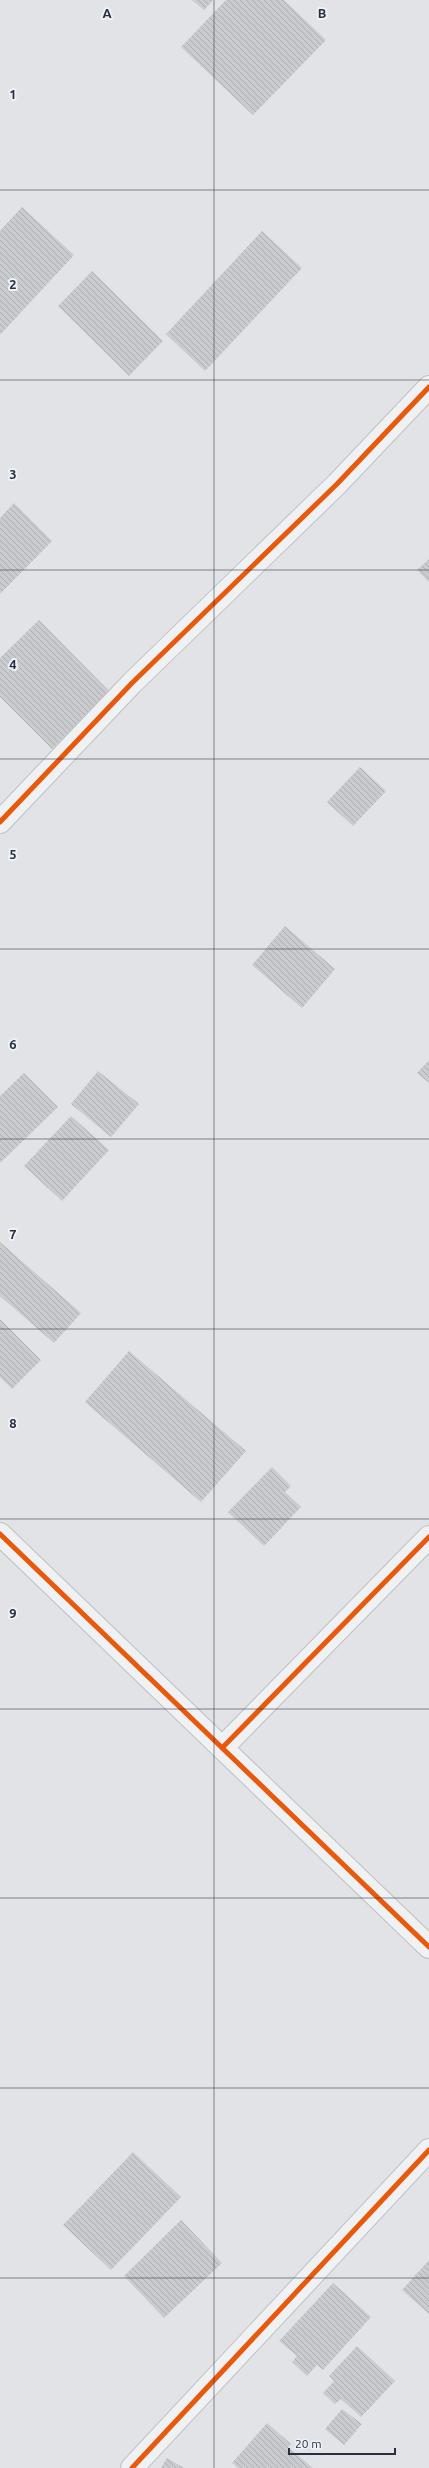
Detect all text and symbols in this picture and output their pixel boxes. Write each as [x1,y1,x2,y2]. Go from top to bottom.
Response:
text: A [102,6,112,20]
text: B [318,6,327,20]
text: 1 [9,87,17,101]
text: 2 [9,277,17,291]
text: 3 [9,467,17,481]
text: 4 [9,657,17,671]
text: 5 [9,847,17,861]
text: 6 [9,1037,17,1051]
text: 7 [9,1227,17,1241]
text: 8 [9,1416,17,1430]
text: 9 [9,1606,17,1620]
scale bar [289,2430,395,2456]
text: 20 m [295,2437,322,2450]

